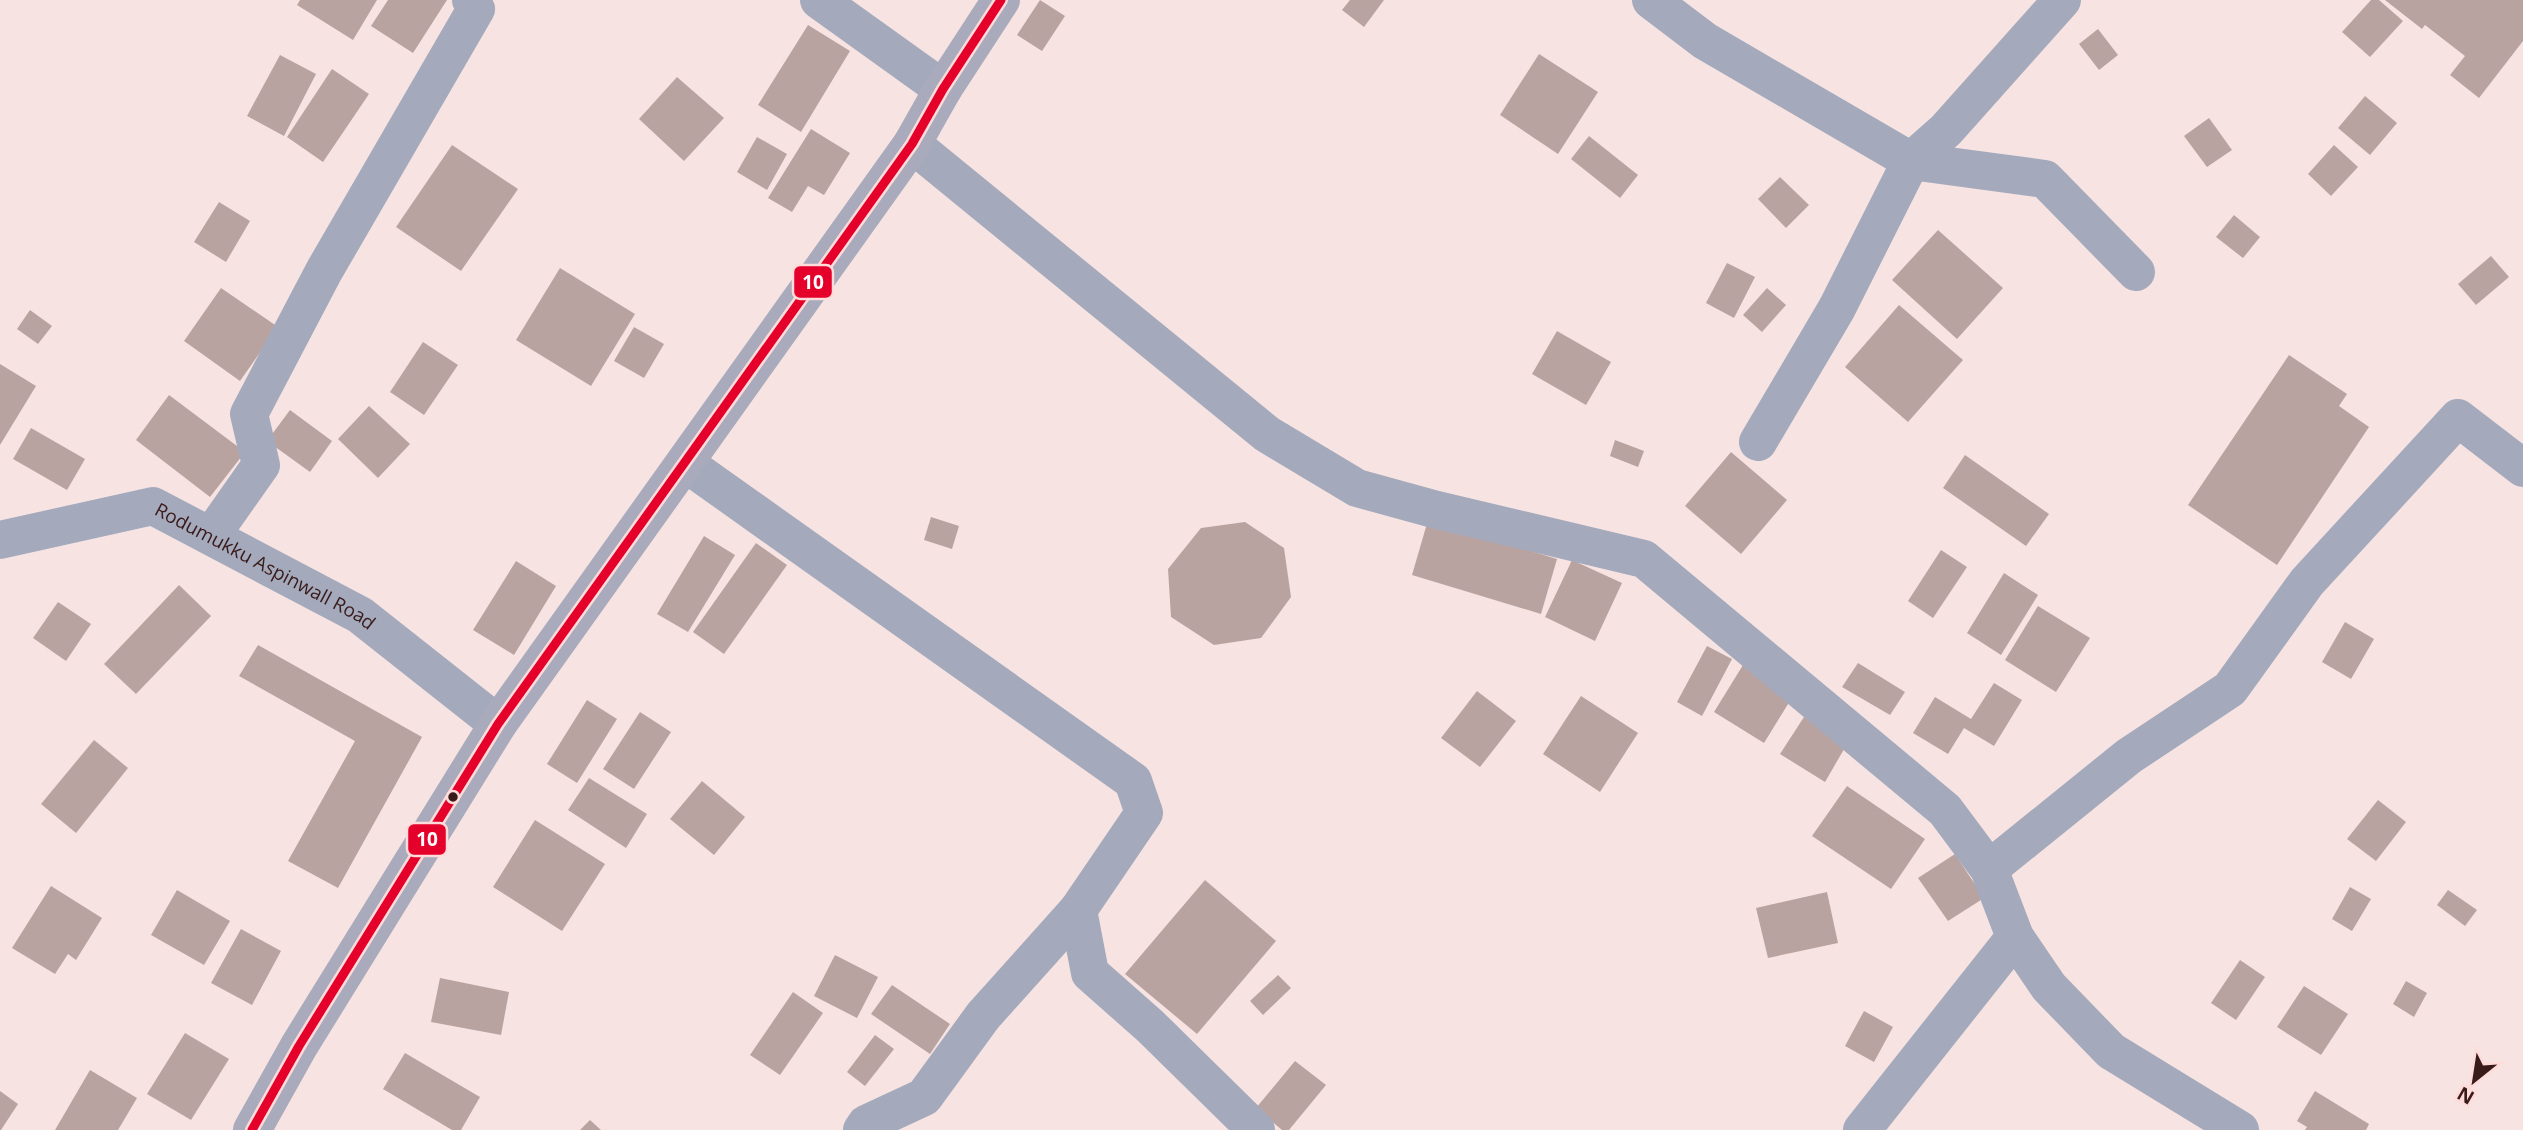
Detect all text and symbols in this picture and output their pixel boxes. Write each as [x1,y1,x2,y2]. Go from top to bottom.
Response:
line badge: 10 [793,265,833,299]
text: 10 [802,269,824,295]
street label: Rodumukku Aspinwall Road [150,496,381,636]
unlabelled marker [446,790,460,804]
line badge: 10 [407,823,447,856]
text: 10 [416,826,438,852]
north arrow [2439,1046,2509,1116]
text: N [2452,1081,2479,1111]

